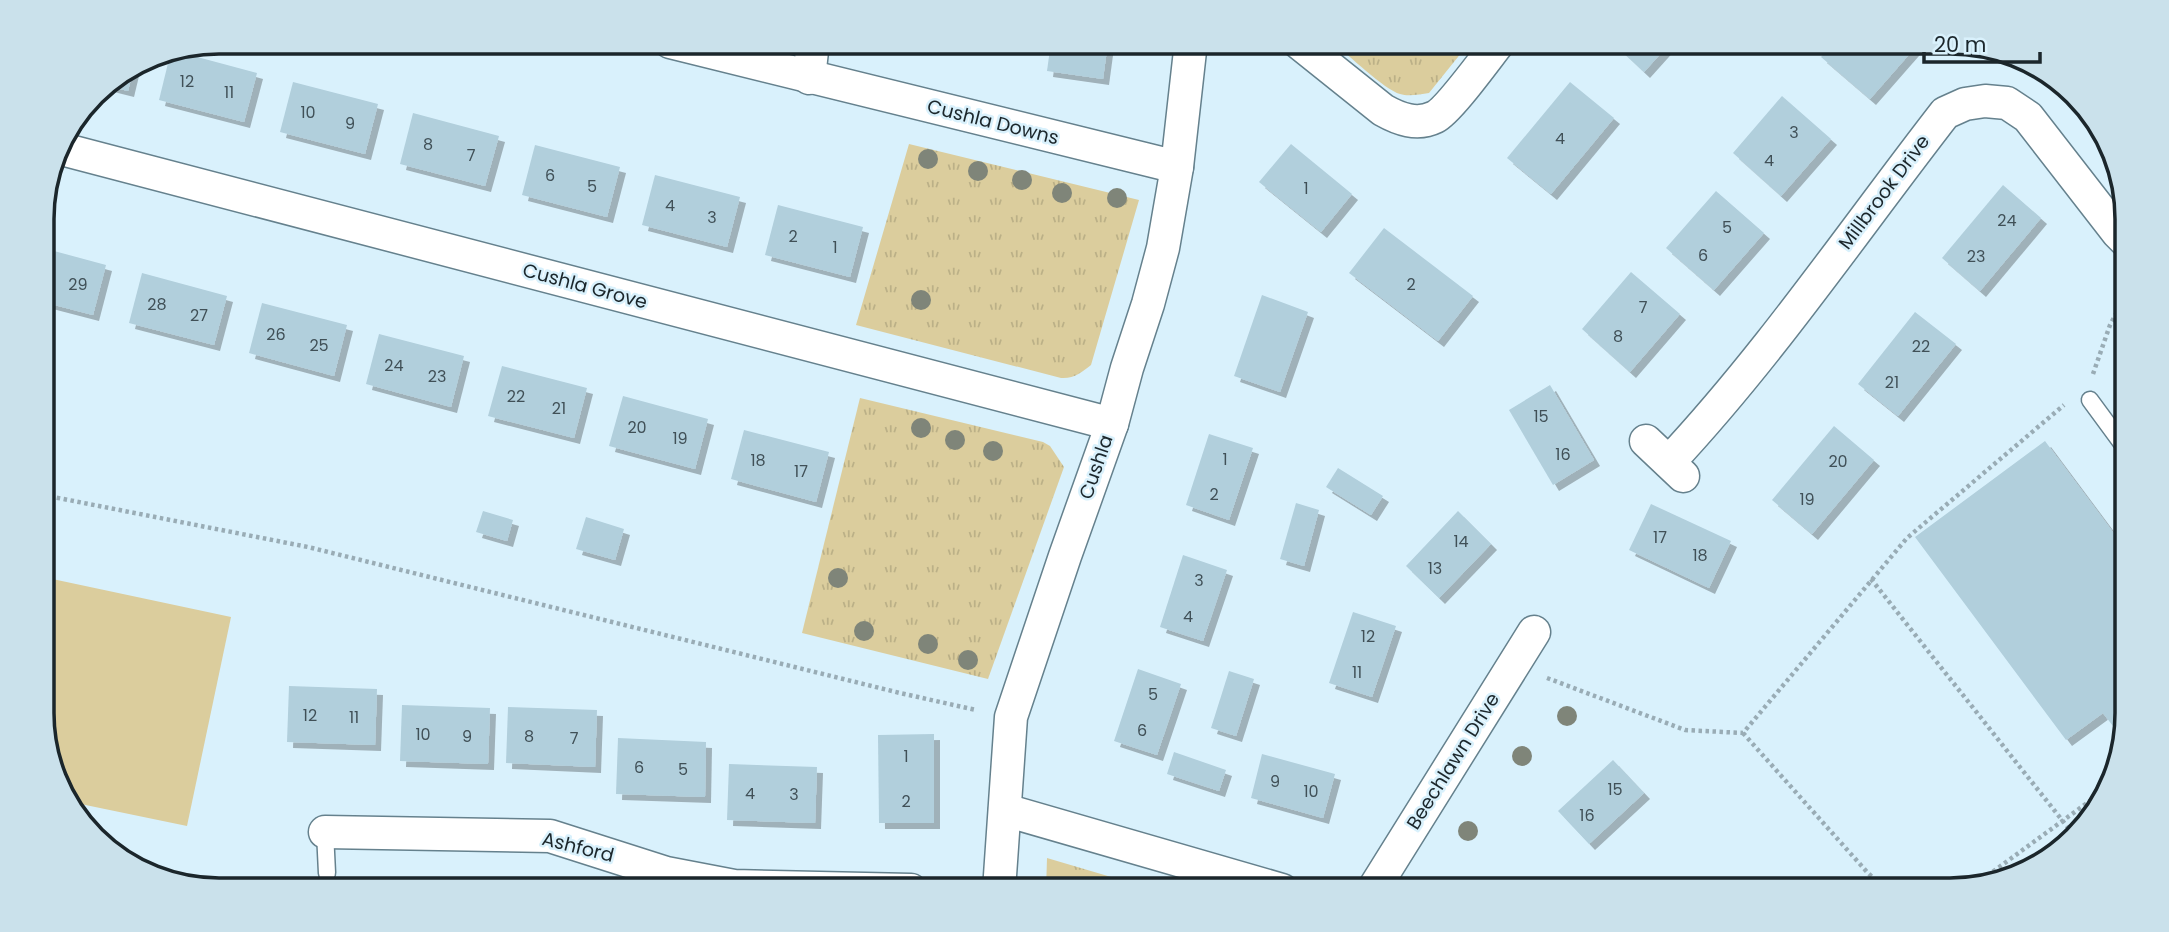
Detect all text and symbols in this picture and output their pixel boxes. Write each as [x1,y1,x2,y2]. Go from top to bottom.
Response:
scale bar [1924,21,2039,65]
text: 20 m [1934,30,1987,59]
house number: 12 [180,70,194,93]
house number: 11 [224,81,234,104]
street label: Cushla Downs [924,93,1062,151]
house number: 10 [300,101,316,124]
house number: 9 [345,112,355,135]
house number: 3 [1789,121,1799,144]
house number: 4 [1555,127,1565,150]
street label: Millbrook Drive [1832,129,1936,255]
house number: 8 [423,133,433,156]
house number: 7 [467,144,476,167]
house number: 4 [1764,149,1774,172]
house number: 6 [545,164,555,187]
house number: 5 [587,175,597,198]
house number: 1 [1303,177,1309,200]
house number: 4 [665,194,675,217]
house number: 3 [707,206,717,229]
house number: 24 [1997,209,2017,232]
house number: 5 [1722,216,1732,239]
house number: 2 [788,225,798,248]
house number: 1 [832,236,838,259]
house number: 6 [1698,244,1708,267]
house number: 23 [1967,245,1985,268]
street label: Cushla Grove [520,256,650,316]
house number: 29 [68,273,88,296]
house number: 2 [1406,273,1416,296]
house number: 28 [147,293,167,316]
house number: 7 [1639,296,1648,319]
house number: 27 [190,304,208,327]
house number: 26 [266,323,286,346]
house number: 8 [1613,325,1623,348]
house number: 25 [309,334,329,357]
house number: 22 [1912,335,1930,358]
house number: 24 [384,354,404,377]
house number: 23 [428,365,446,388]
house number: 21 [1885,371,1899,394]
house number: 22 [507,385,525,408]
house number: 21 [552,397,566,420]
house number: 15 [1533,405,1549,428]
house number: 20 [627,416,647,439]
house number: 19 [672,427,688,450]
street label: Cushla [1072,431,1120,503]
house number: 16 [1555,443,1571,466]
house number: 1 [1222,448,1228,471]
house number: 18 [750,449,766,472]
house number: 20 [1828,450,1848,473]
house number: 17 [794,460,808,483]
house number: 2 [1209,483,1219,506]
house number: 19 [1799,488,1815,511]
house number: 17 [1653,526,1667,549]
house number: 14 [1453,530,1469,553]
house number: 18 [1692,544,1708,567]
house number: 13 [1428,557,1442,580]
house number: 3 [1194,569,1204,592]
house number: 4 [1183,605,1193,628]
house number: 12 [1361,625,1375,648]
house number: 11 [1352,661,1362,684]
house number: 5 [1148,683,1158,706]
street label: Beechlawn Drive [1400,687,1506,835]
house number: 12 [303,704,317,727]
house number: 11 [349,706,359,729]
house number: 6 [1137,719,1147,742]
house number: 10 [415,723,431,746]
house number: 9 [462,725,472,748]
house number: 8 [524,725,534,748]
house number: 7 [570,727,579,750]
house number: 1 [903,745,909,768]
house number: 6 [634,756,644,779]
house number: 5 [678,758,688,781]
house number: 9 [1270,770,1280,793]
house number: 15 [1607,778,1623,801]
house number: 10 [1303,780,1319,803]
house number: 4 [745,782,755,805]
house number: 3 [789,783,799,806]
house number: 2 [901,790,911,813]
house number: 16 [1579,804,1595,827]
street label: Ashford [539,825,617,869]

